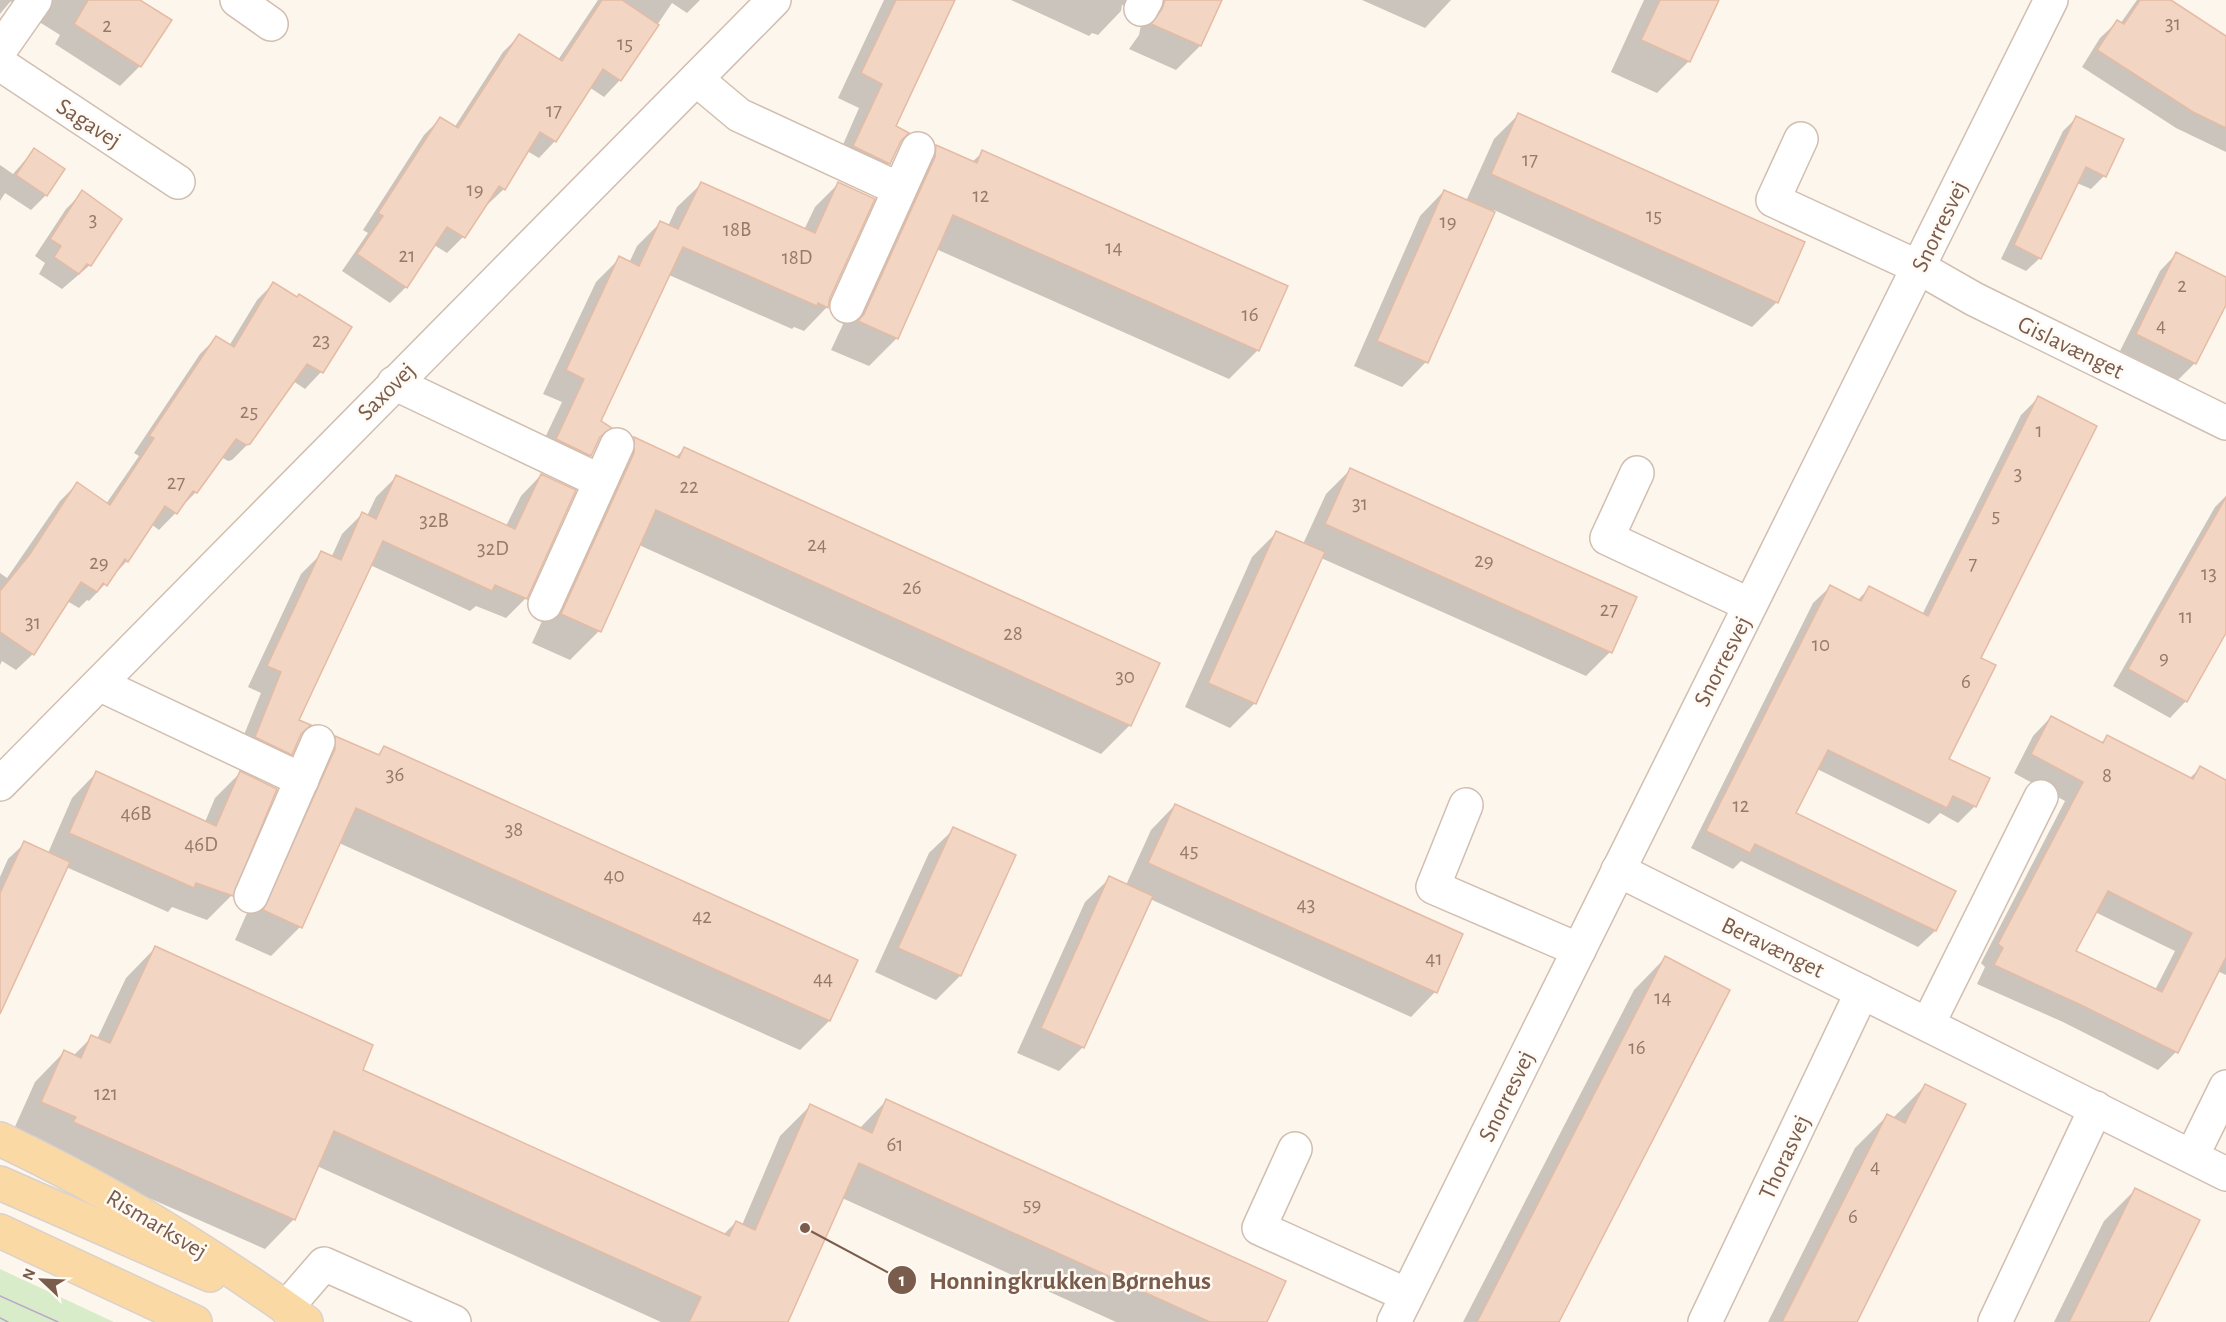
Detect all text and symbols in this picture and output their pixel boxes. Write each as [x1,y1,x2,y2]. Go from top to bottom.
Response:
house number: 31 [2165,13,2181,34]
house number: 2 [102,15,112,36]
house number: 15 [617,33,633,54]
street label: Sagavej [52,94,125,153]
house number: 17 [546,100,562,121]
house number: 17 [1522,149,1538,170]
street label: Snorresvej [1908,177,1972,276]
house number: 19 [466,179,484,200]
house number: 12 [973,185,989,206]
house number: 15 [1646,205,1662,226]
house number: 3 [89,209,97,230]
house number: 19 [1439,211,1457,232]
house number: 18B [723,219,751,240]
house number: 14 [1105,237,1123,258]
house number: 21 [399,245,415,266]
house number: 18D [782,247,812,268]
house number: 2 [2177,275,2187,296]
house number: 16 [1241,304,1259,325]
street label: Gislavænget [2014,312,2128,384]
house number: 4 [2156,315,2166,336]
house number: 23 [312,330,330,351]
street label: Saxovej [353,358,420,425]
house number: 25 [240,401,258,422]
house number: 1 [2035,420,2043,441]
house number: 3 [2014,463,2022,484]
house number: 27 [167,472,185,493]
house number: 22 [679,476,699,497]
house number: 31 [1352,493,1368,514]
house number: 5 [1992,505,2000,526]
house number: 32B [419,510,449,531]
house number: 24 [807,534,827,555]
house number: 32D [477,538,509,559]
house number: 29 [1474,550,1494,571]
house number: 29 [89,552,109,573]
house number: 7 [1969,553,1978,574]
house number: 13 [2201,563,2217,584]
house number: 26 [902,577,922,598]
house number: 27 [1600,599,1618,620]
house number: 11 [2179,606,2193,627]
house number: 31 [25,612,41,633]
street label: Snorresvej [1690,612,1756,710]
house number: 28 [1003,623,1023,644]
house number: 10 [1812,634,1830,655]
house number: 9 [2159,647,2169,668]
house number: 30 [1115,666,1135,687]
house number: 6 [1961,671,1971,692]
house number: 36 [386,764,404,785]
house number: 8 [2102,765,2112,786]
house number: 12 [1733,795,1749,816]
house number: 46B [120,803,152,824]
house number: 38 [505,819,523,840]
house number: 46D [184,834,218,855]
house number: 45 [1180,840,1198,861]
house number: 40 [603,865,625,886]
house number: 43 [1297,894,1315,915]
house number: 42 [692,906,712,927]
street label: Beravænget [1717,913,1828,983]
house number: 41 [1425,948,1443,969]
house number: 44 [813,968,833,989]
house number: 14 [1654,987,1672,1008]
house number: 16 [1628,1037,1646,1058]
street label: Snorresvej [1475,1047,1539,1146]
house number: 121 [94,1083,118,1104]
street label: Thorasvej [1755,1111,1815,1203]
house number: 61 [886,1134,904,1155]
house number: 4 [1870,1156,1880,1177]
street label: Rismarksvej [102,1185,211,1264]
house number: 59 [1023,1194,1041,1215]
house number: 6 [1848,1206,1858,1227]
north arrow [12,1250,72,1310]
callout: Honningkrukken Børnehus [887,1258,1223,1302]
text: N [20,1266,39,1283]
text: Honningkrukken Børnehus [929,1268,1211,1294]
text: 1 [899,1272,905,1290]

